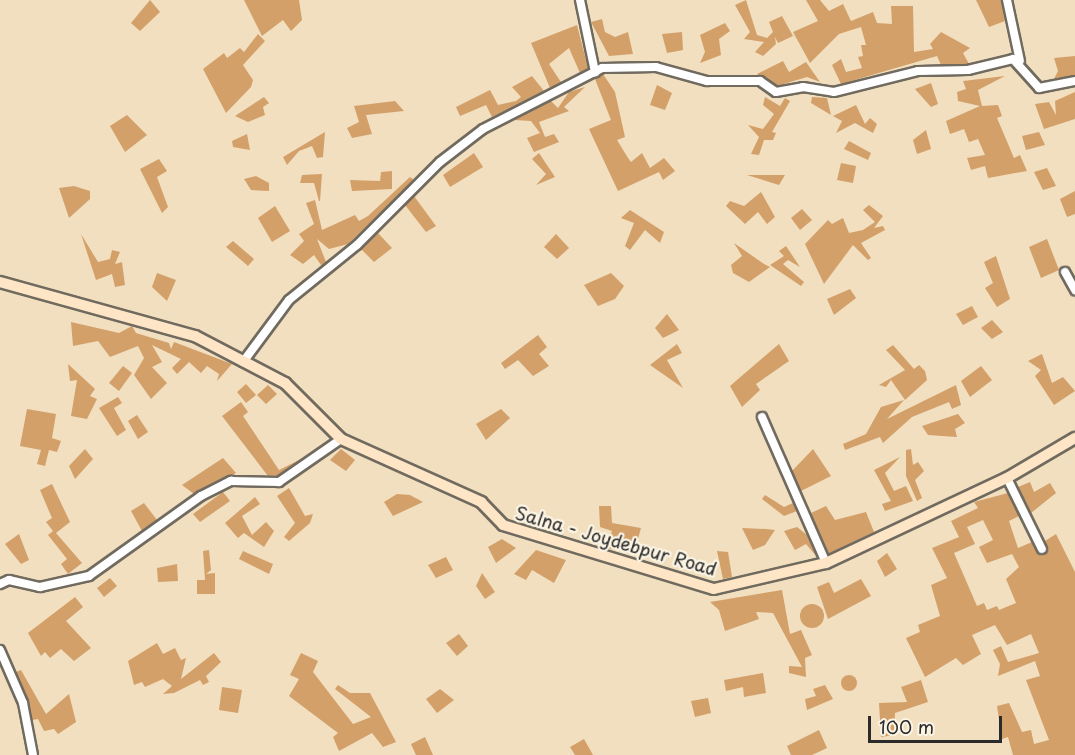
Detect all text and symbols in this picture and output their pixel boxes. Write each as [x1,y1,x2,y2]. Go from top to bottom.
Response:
street label: Salna - Joydebpur Road [513,502,719,580]
scale bar [871,704,1004,742]
text: 100 m [879,713,934,740]

